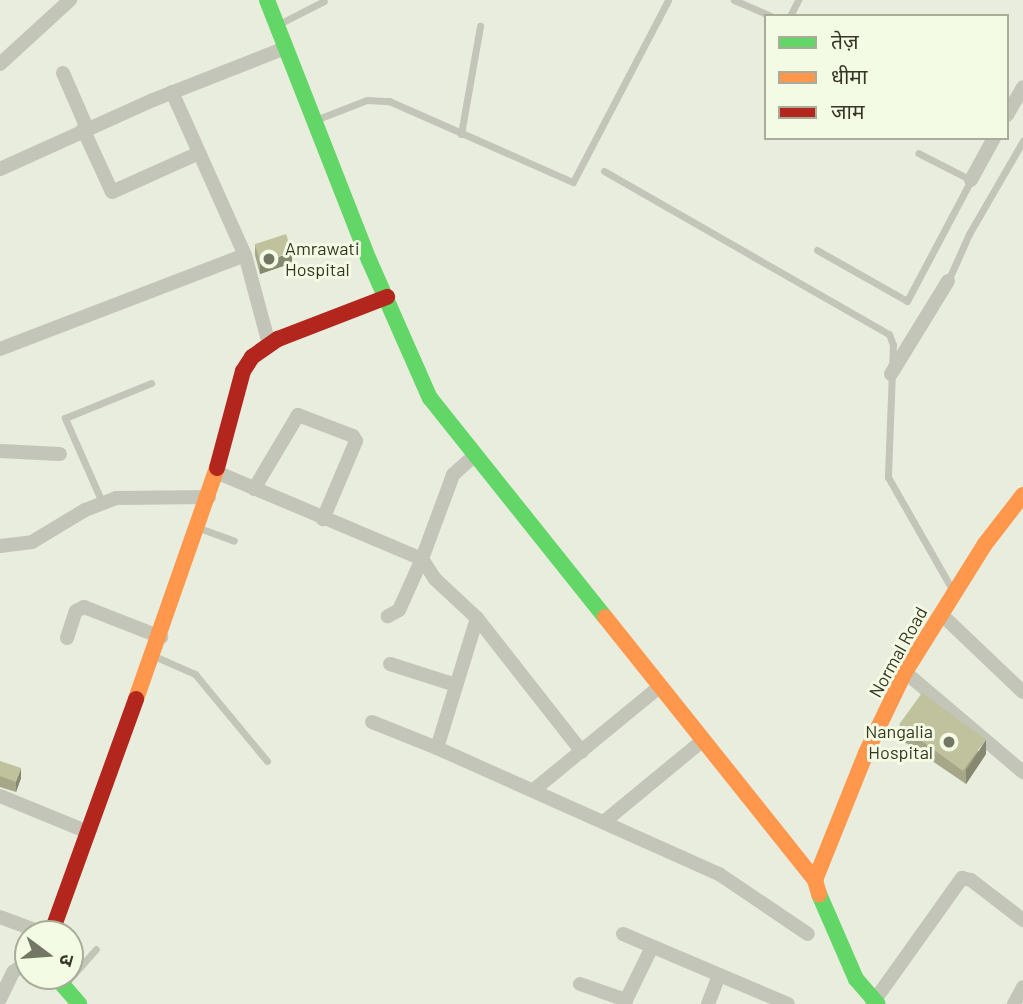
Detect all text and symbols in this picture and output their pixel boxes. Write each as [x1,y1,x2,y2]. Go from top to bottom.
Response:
legend [764,14,1009,140]
text: तेज़ [831,28,859,53]
text: धीमा [831,63,867,88]
text: जाम [831,98,865,123]
place label: Amrawati Hospital [285,238,359,280]
marker: Amrawati Hospital [259,249,279,269]
street label: Normal Road [864,603,932,701]
place label: Nangalia Hospital [865,721,933,764]
marker: Nangalia Hospital [939,732,959,752]
north arrow [14,920,84,990]
text: उ [55,952,80,969]

